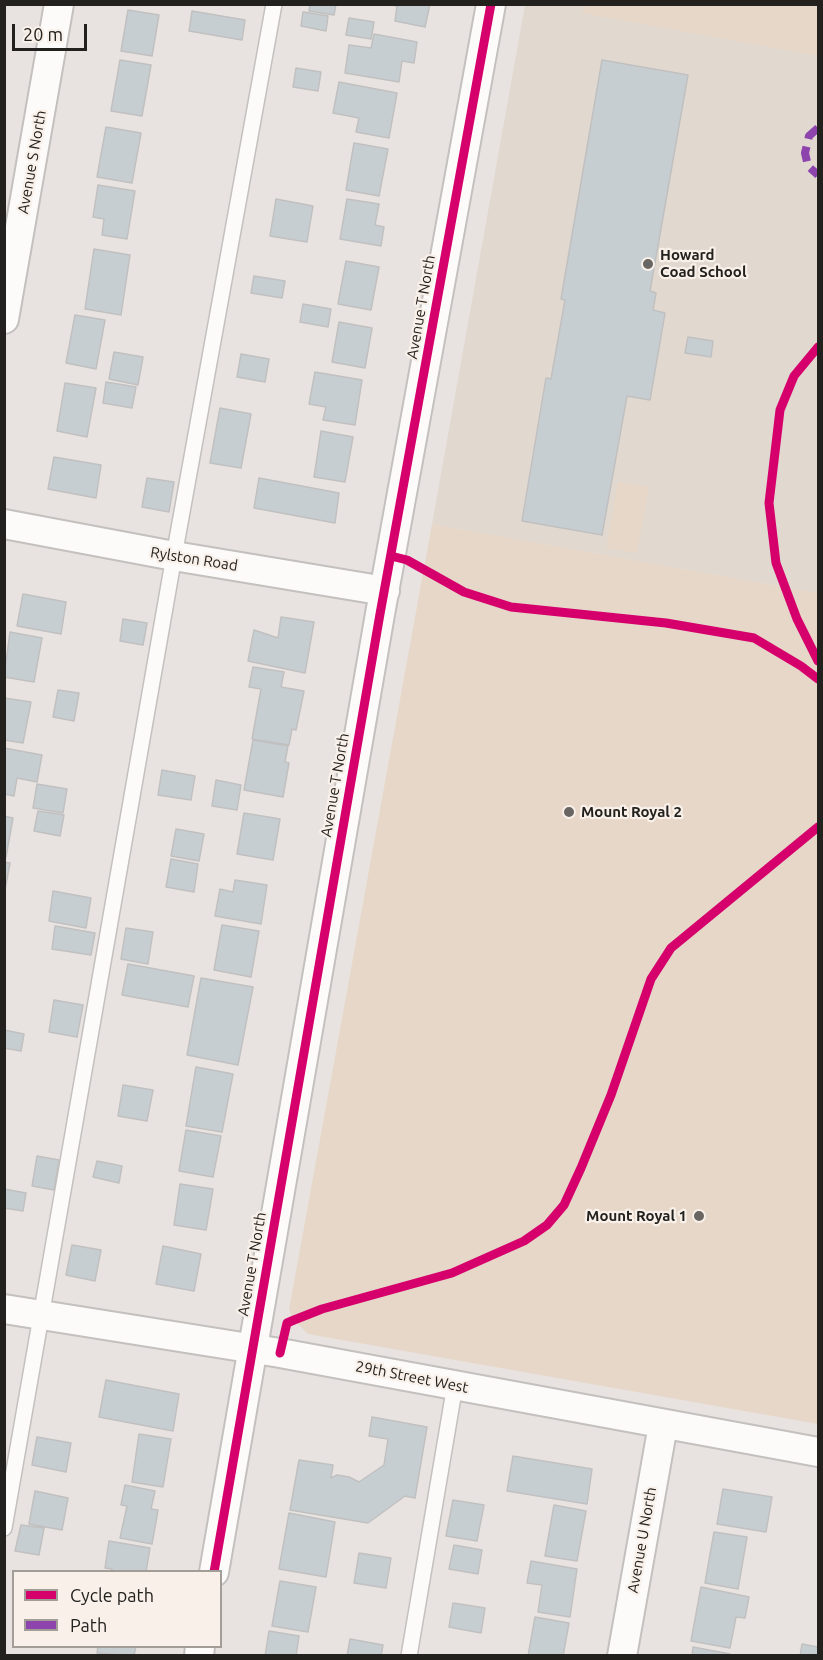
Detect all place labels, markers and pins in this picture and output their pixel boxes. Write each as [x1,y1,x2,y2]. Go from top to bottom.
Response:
place label: Howard Coad School [660,246,746,281]
marker: Howard Coad School [641,257,655,271]
place label: Mount Royal 2 [581,803,682,821]
marker: Mount Royal 2 [562,805,576,819]
place label: Mount Royal 1 [586,1207,687,1225]
marker: Mount Royal 1 [692,1209,706,1223]

